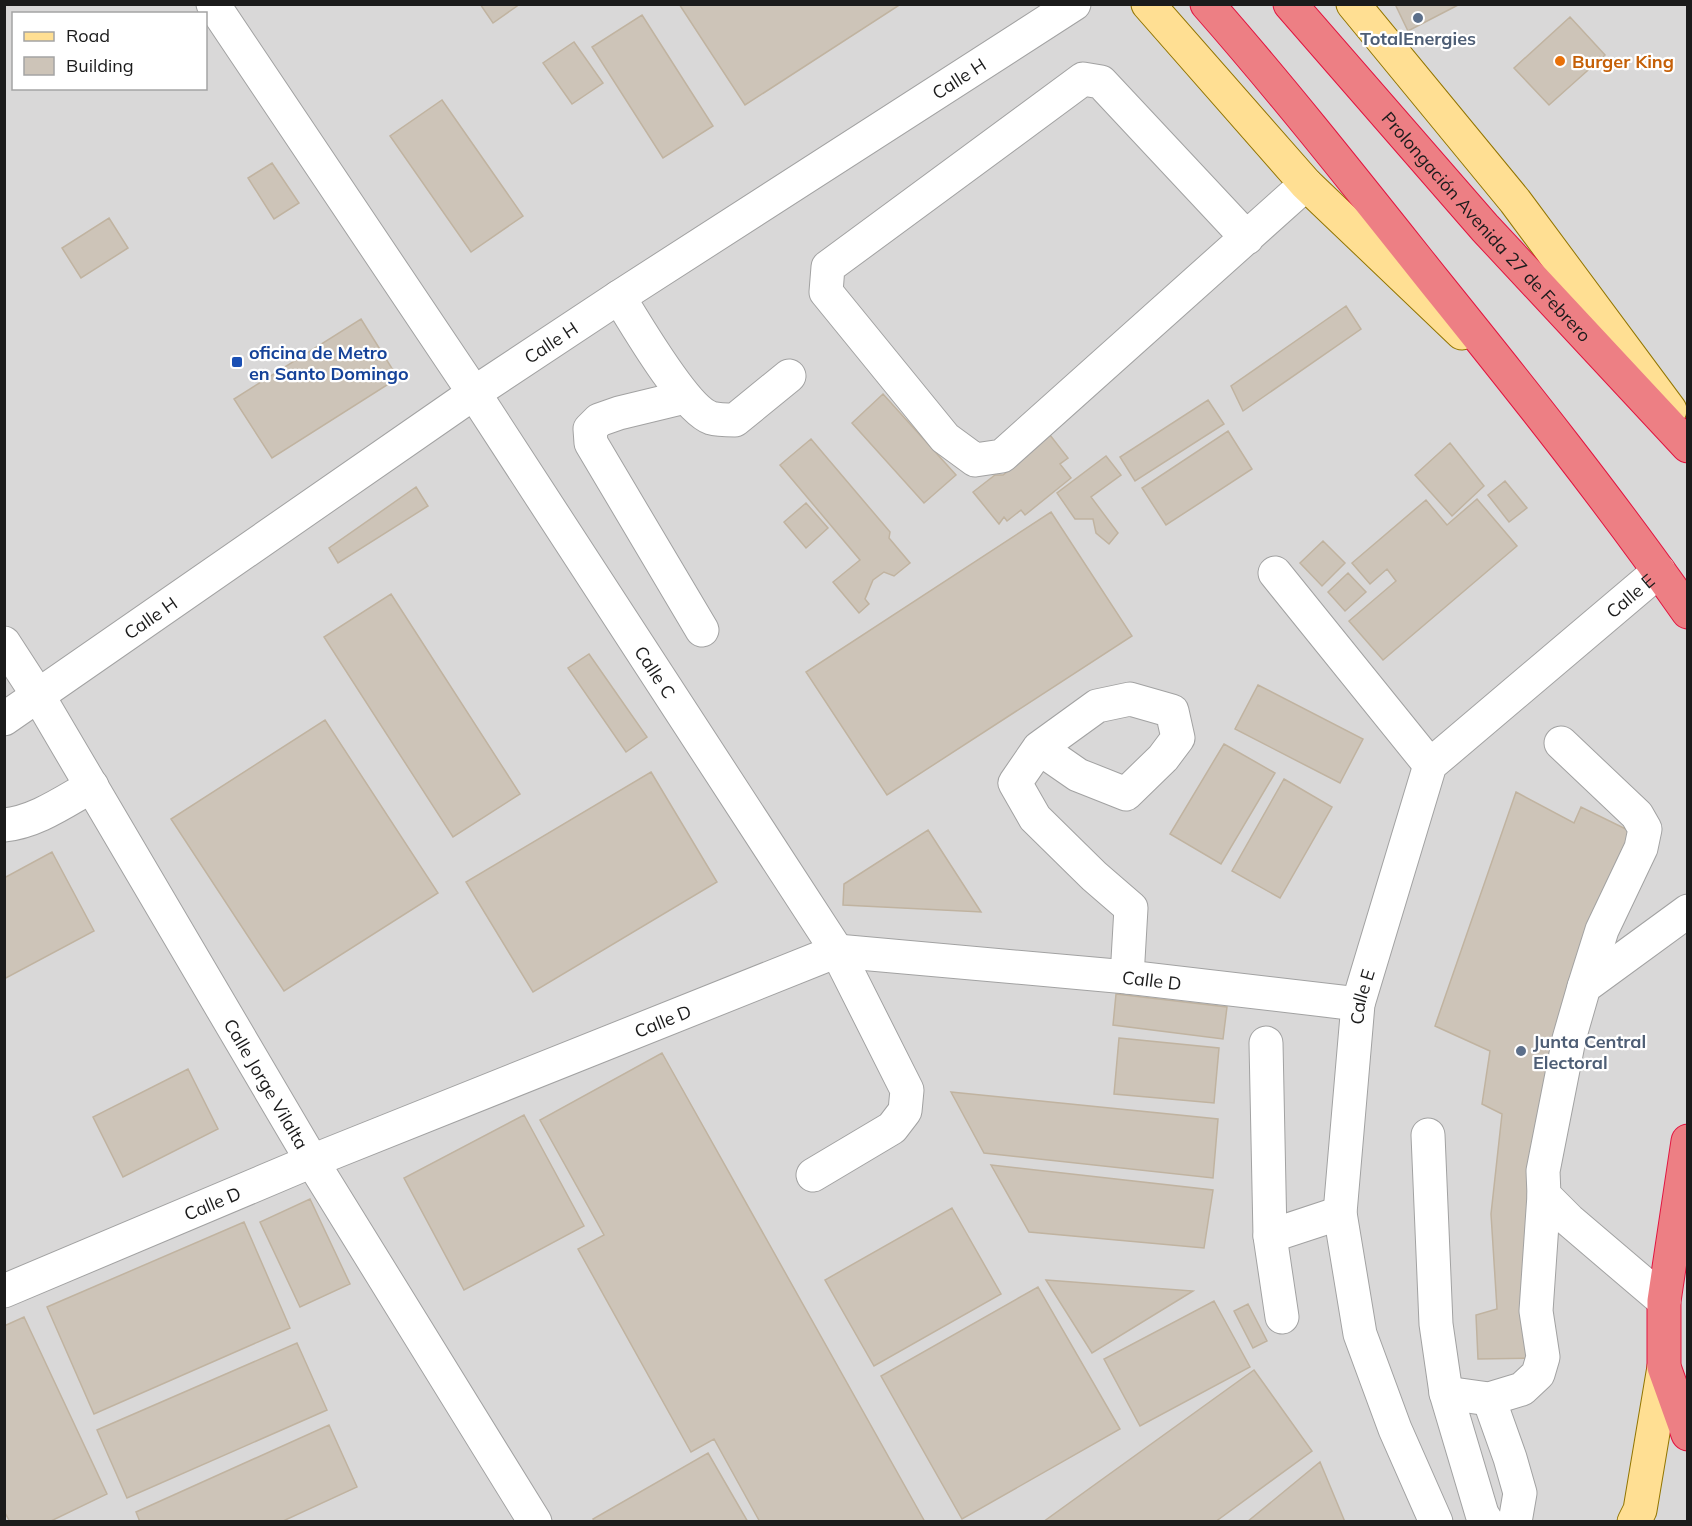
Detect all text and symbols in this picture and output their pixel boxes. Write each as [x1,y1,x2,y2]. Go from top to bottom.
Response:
marker: TotalEnergies [1411,11,1425,25]
legend [12,12,207,90]
text: Road [66,24,110,47]
place label: TotalEnergies [1360,27,1476,50]
place label: Burger King [1572,50,1674,73]
street label: Calle H [927,52,990,104]
text: Building [66,54,134,77]
marker: Burger King [1553,54,1567,68]
street label: Prolongación Avenida 27 de Febrero [1377,107,1596,346]
street label: Calle H [519,316,582,368]
place label: oficina de Metro en Santo Domingo [249,341,409,385]
marker: oficina de Metro en Santo Domingo [230,355,244,369]
street label: Calle E [1601,569,1659,623]
street label: Calle H [119,591,181,644]
street label: Calle C [630,641,681,702]
street label: Calle D [1121,965,1183,995]
street label: Calle E [1345,966,1379,1025]
street label: Calle D [631,999,695,1042]
street label: Calle Jorge Vilalta [219,1014,314,1153]
place label: Junta Central Electoral [1533,1030,1646,1074]
marker: Junta Central Electoral [1514,1044,1528,1058]
street label: Calle D [180,1181,244,1225]

